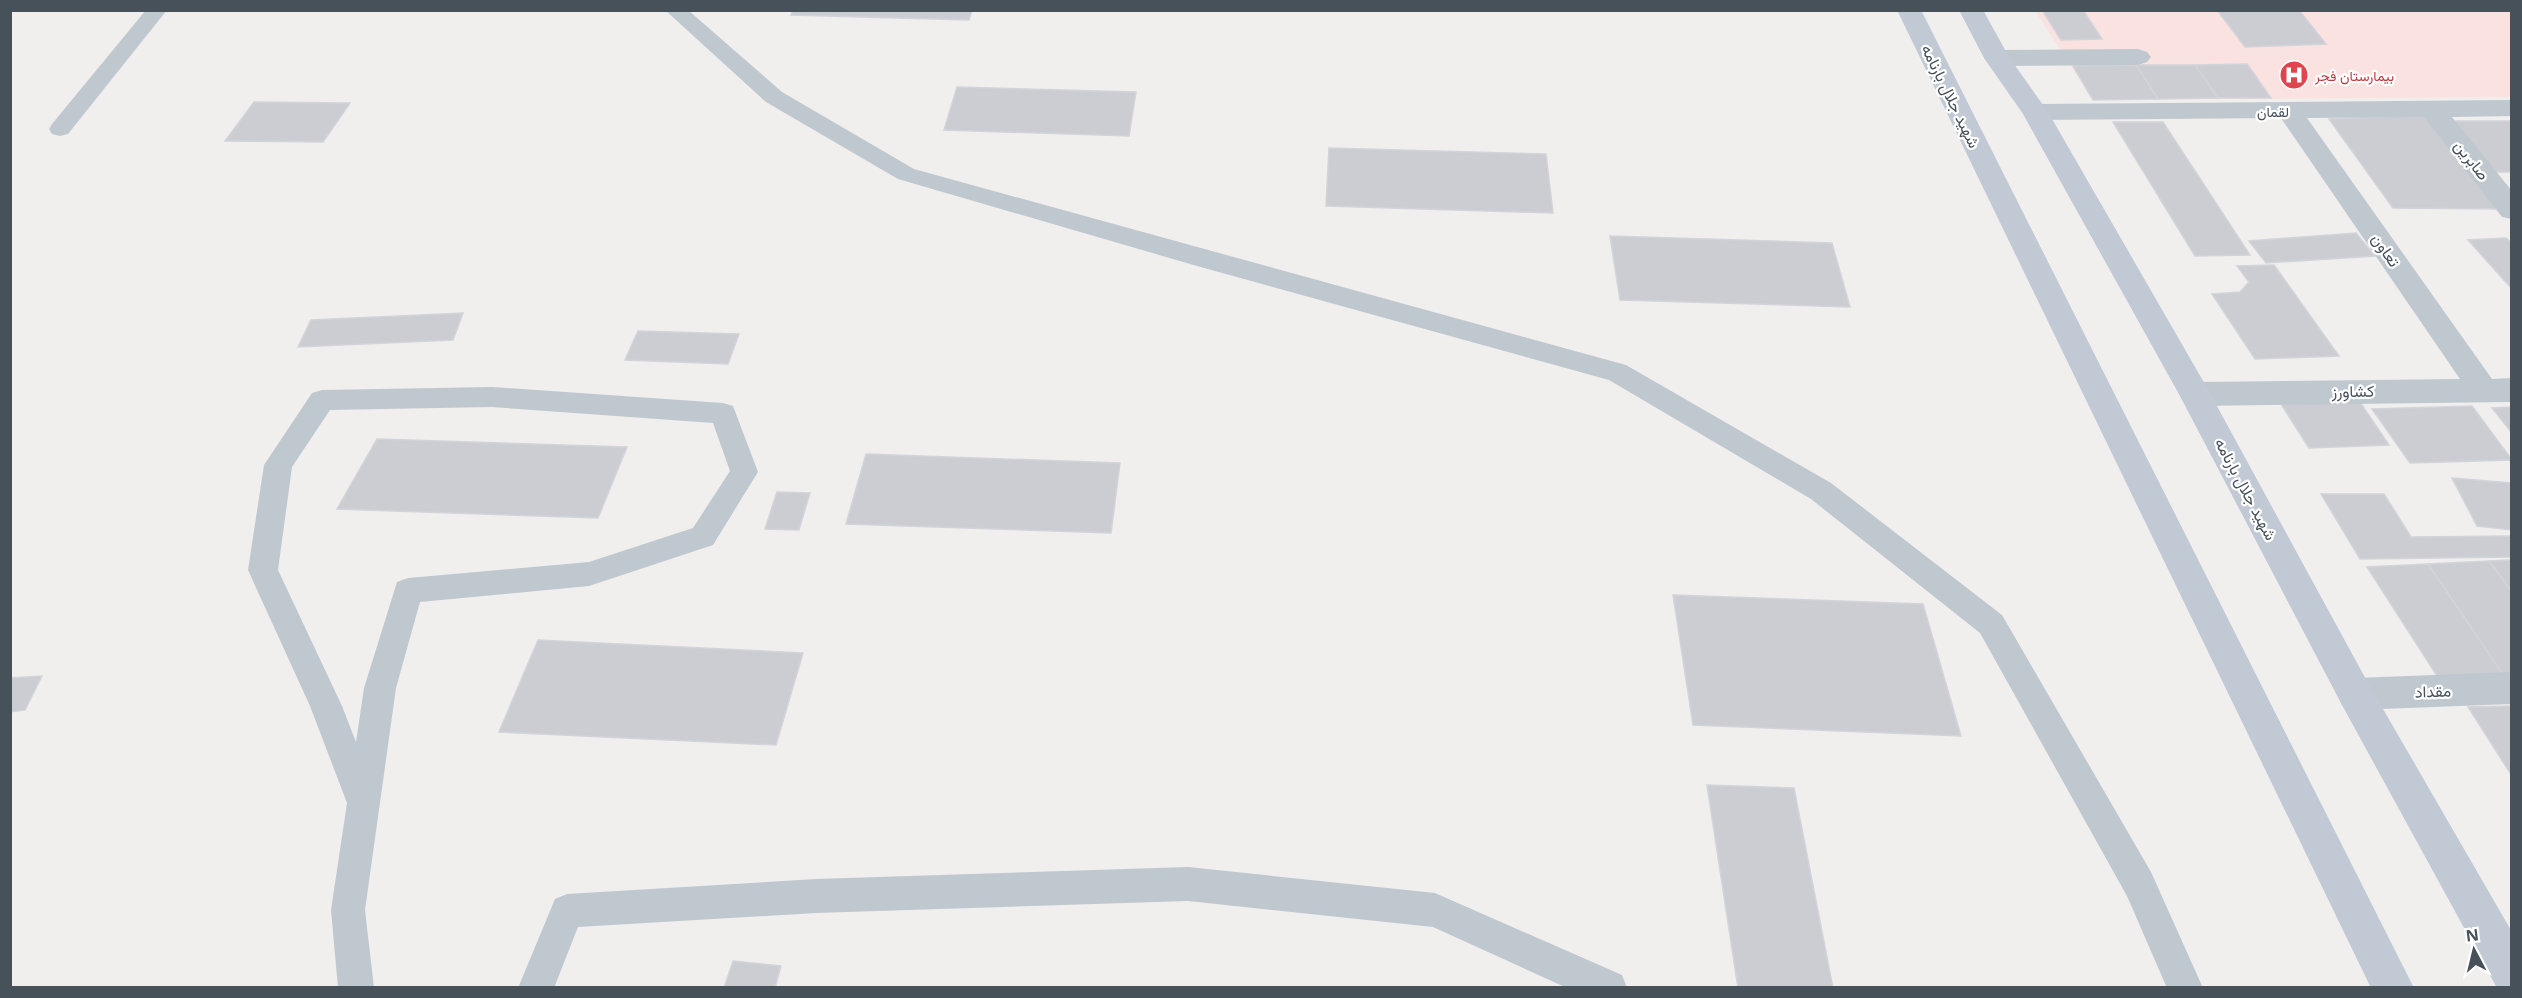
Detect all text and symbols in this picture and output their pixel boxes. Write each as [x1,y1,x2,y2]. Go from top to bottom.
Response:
street label: شهید جلال بارنامه [1916,41,1986,151]
hospital icon: بیمارستان فجر [2278,59,2310,91]
place label: بیمارستان فجر [2314,66,2394,85]
street label: لقمان [2257,102,2289,121]
street label: صابرین [2449,135,2495,185]
street label: تعاون [2367,229,2405,271]
street label: کشاورز [2330,380,2375,402]
street label: شهید جلال بارنامه [2210,434,2282,544]
street label: مقداد [2414,679,2452,703]
north arrow [2444,920,2504,980]
text: N [2464,923,2480,947]

